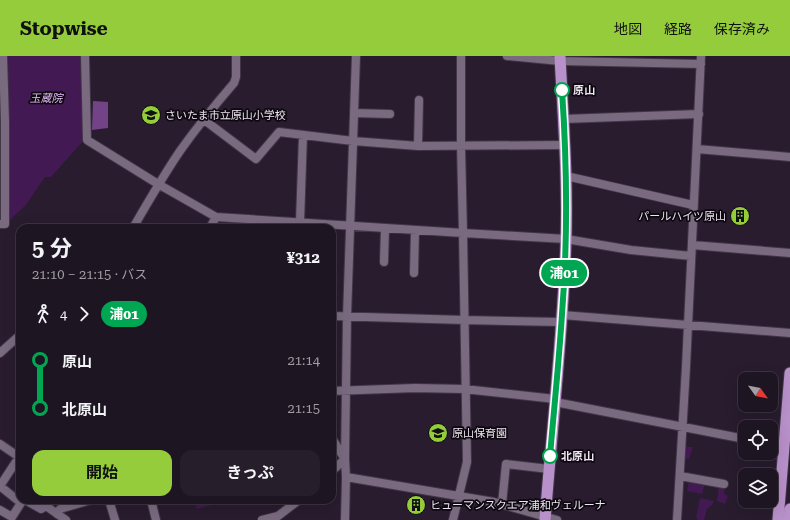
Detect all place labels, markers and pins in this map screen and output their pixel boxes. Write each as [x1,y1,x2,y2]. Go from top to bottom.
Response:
marker: 原山 [554,82,570,98]
place label: 原山 [573,84,595,97]
school or university icon: さいたま市立原山小学校 [140,104,162,126]
place label: さいたま市立原山小学校 [165,109,286,122]
building icon: パールハイツ原山 [729,205,751,227]
place label: パールハイツ原山 [638,210,726,223]
school or university icon: 原山保育園 [427,422,449,444]
place label: 原山保育園 [452,427,507,440]
marker: 北原山 [542,448,558,464]
place label: 北原山 [561,450,594,463]
building icon: ヒューマンスクエア浦和ヴェルーナ [405,494,427,516]
place label: ヒューマンスクエア浦和ヴェルーナ [430,499,606,512]

